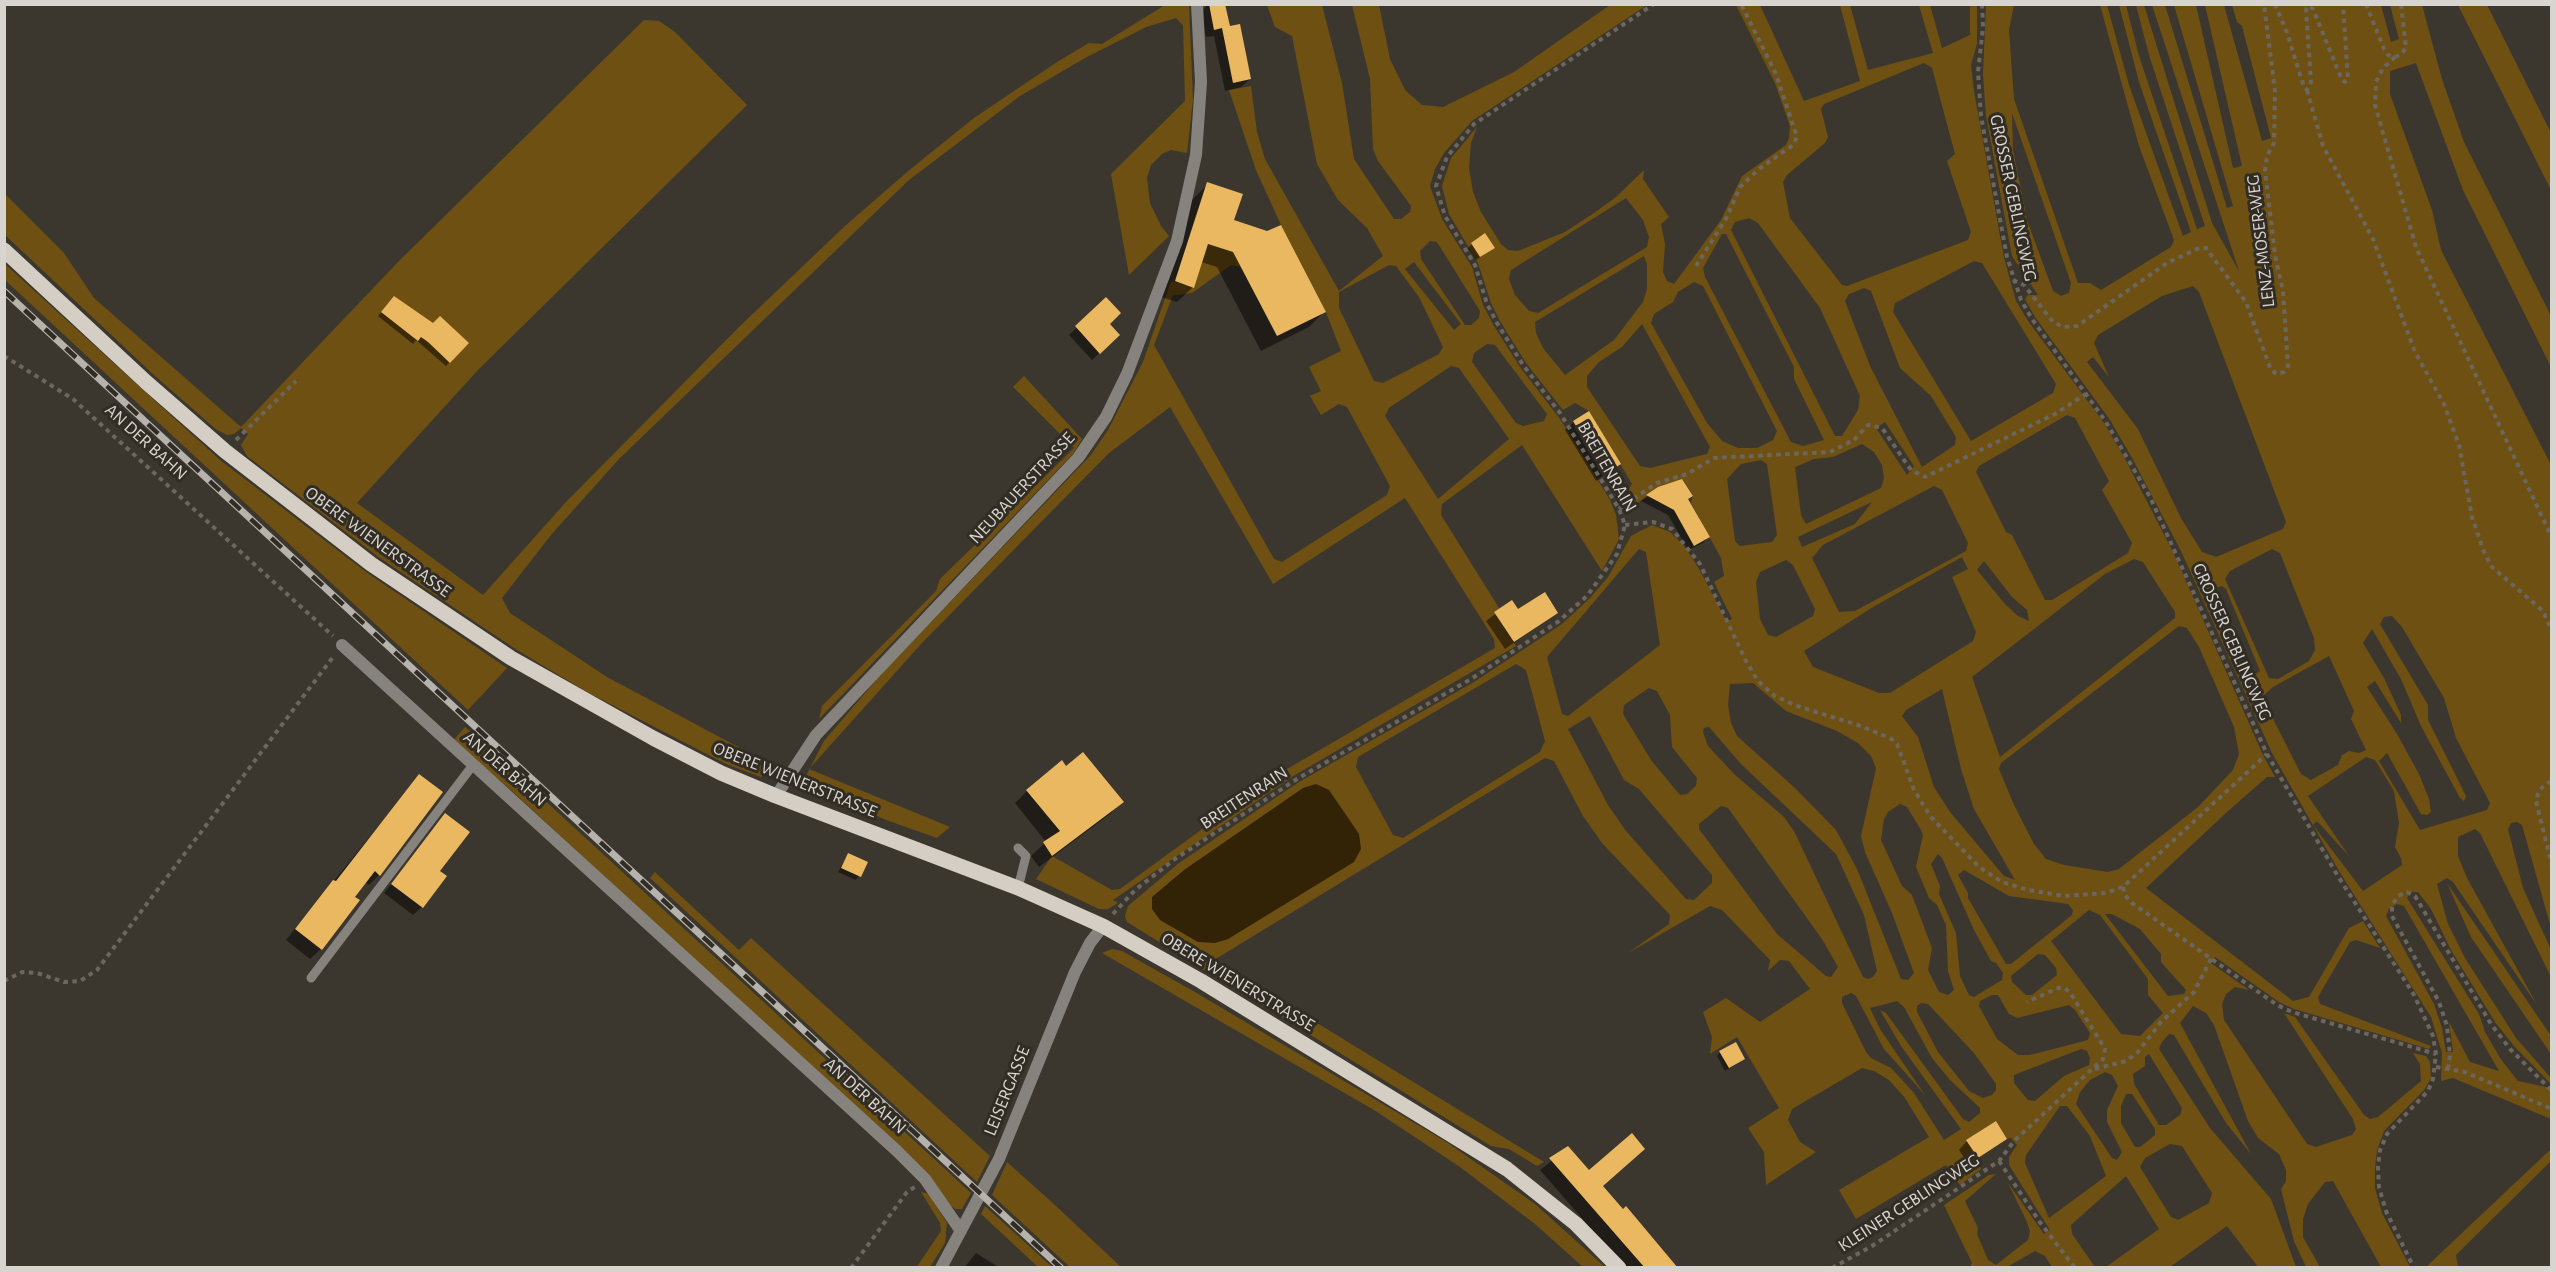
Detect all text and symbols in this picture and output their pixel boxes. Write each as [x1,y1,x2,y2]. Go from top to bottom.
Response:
street label: GROSSER GEBLINGWEG [1985,113,2041,283]
street label: LENZ-MOSER-WEG [2242,173,2280,309]
street label: AN DER BAHN [100,399,192,485]
street label: BREITENRAIN [1573,418,1641,516]
street label: NEUBAUERSTRASSE [965,428,1079,548]
street label: OBERE WIENERSTRASSE [301,482,455,602]
street label: GROSSER GEBLINGWEG [2188,560,2276,724]
street label: AN DER BAHN [459,727,551,811]
street label: OBERE WIENERSTRASSE [710,737,880,823]
street label: BREITENRAIN [1196,762,1292,834]
street label: OBERE WIENERSTRASSE [1157,928,1319,1036]
street label: LEISERGASSE [979,1043,1035,1139]
street label: AN DER BAHN [819,1053,911,1139]
street label: KLEINER GEBLINGWEG [1834,1149,1984,1257]

